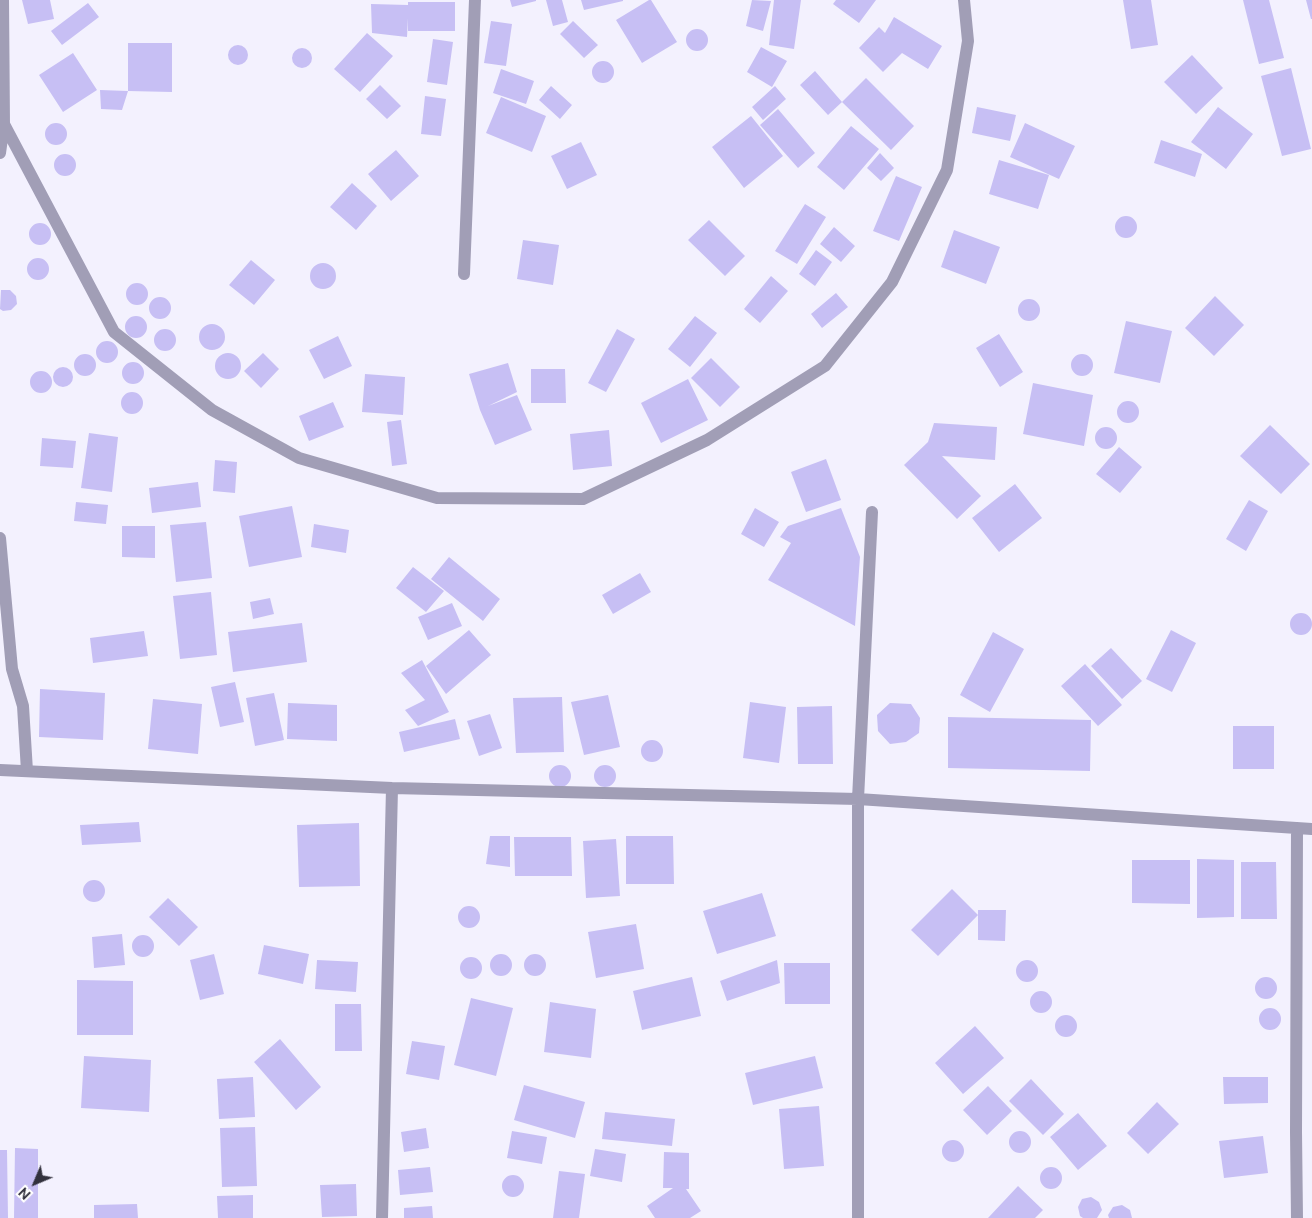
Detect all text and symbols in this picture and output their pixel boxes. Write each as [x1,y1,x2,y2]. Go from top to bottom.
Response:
north arrow [10,1158,60,1208]
text: N [15,1184,34,1203]

